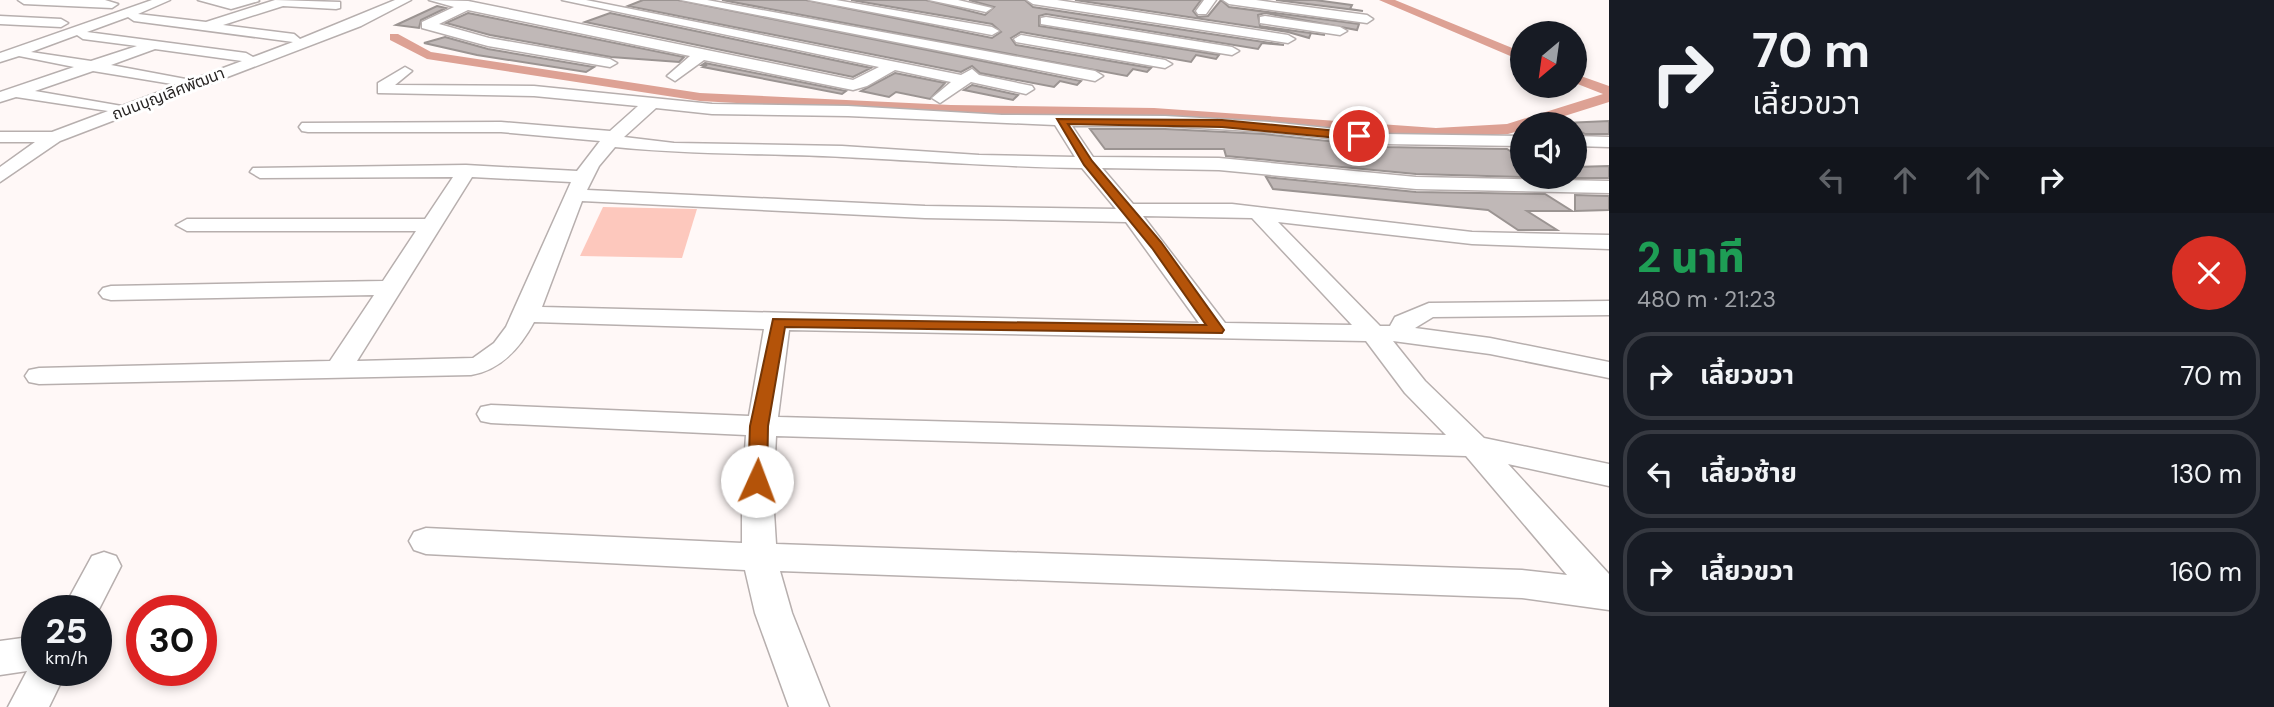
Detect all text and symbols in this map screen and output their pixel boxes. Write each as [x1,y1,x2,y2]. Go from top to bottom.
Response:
text: 70 m [1752,18,1870,82]
north arrow [1510,21,1587,98]
map controls [1510,21,1587,189]
icon: right [1637,28,1728,119]
street label: ถนนบุญเลิศพัฒนา [109,62,228,125]
text: เลี้ยวขวา [1752,82,1860,124]
pin [1329,106,1389,166]
button: sound [1510,112,1587,189]
icon: arrive [1340,117,1378,155]
icon: left [1813,161,1851,199]
icon: ahead [1886,161,1924,199]
icon: ahead [1959,161,1997,199]
icon: right [2032,161,2070,199]
text: 2 นาที [1637,230,1745,285]
button: close [2172,236,2246,310]
text: 480 m · 21:23 [1637,284,1776,314]
icon: right [1641,357,1679,395]
text: เลี้ยวขวา [1700,358,1794,392]
text: 70 m [2181,359,2242,393]
position arrow [720,444,794,518]
icon: left [1641,455,1679,493]
text: เลี้ยวซ้าย [1700,456,1797,490]
text: 130 m [2171,457,2242,491]
icon: right [1641,553,1679,591]
text: เลี้ยวขวา [1700,554,1794,588]
text: 160 m [2170,555,2242,589]
speed limit sign: 30 [126,595,217,686]
text: 25 [46,608,87,654]
text: km/h [45,646,88,670]

